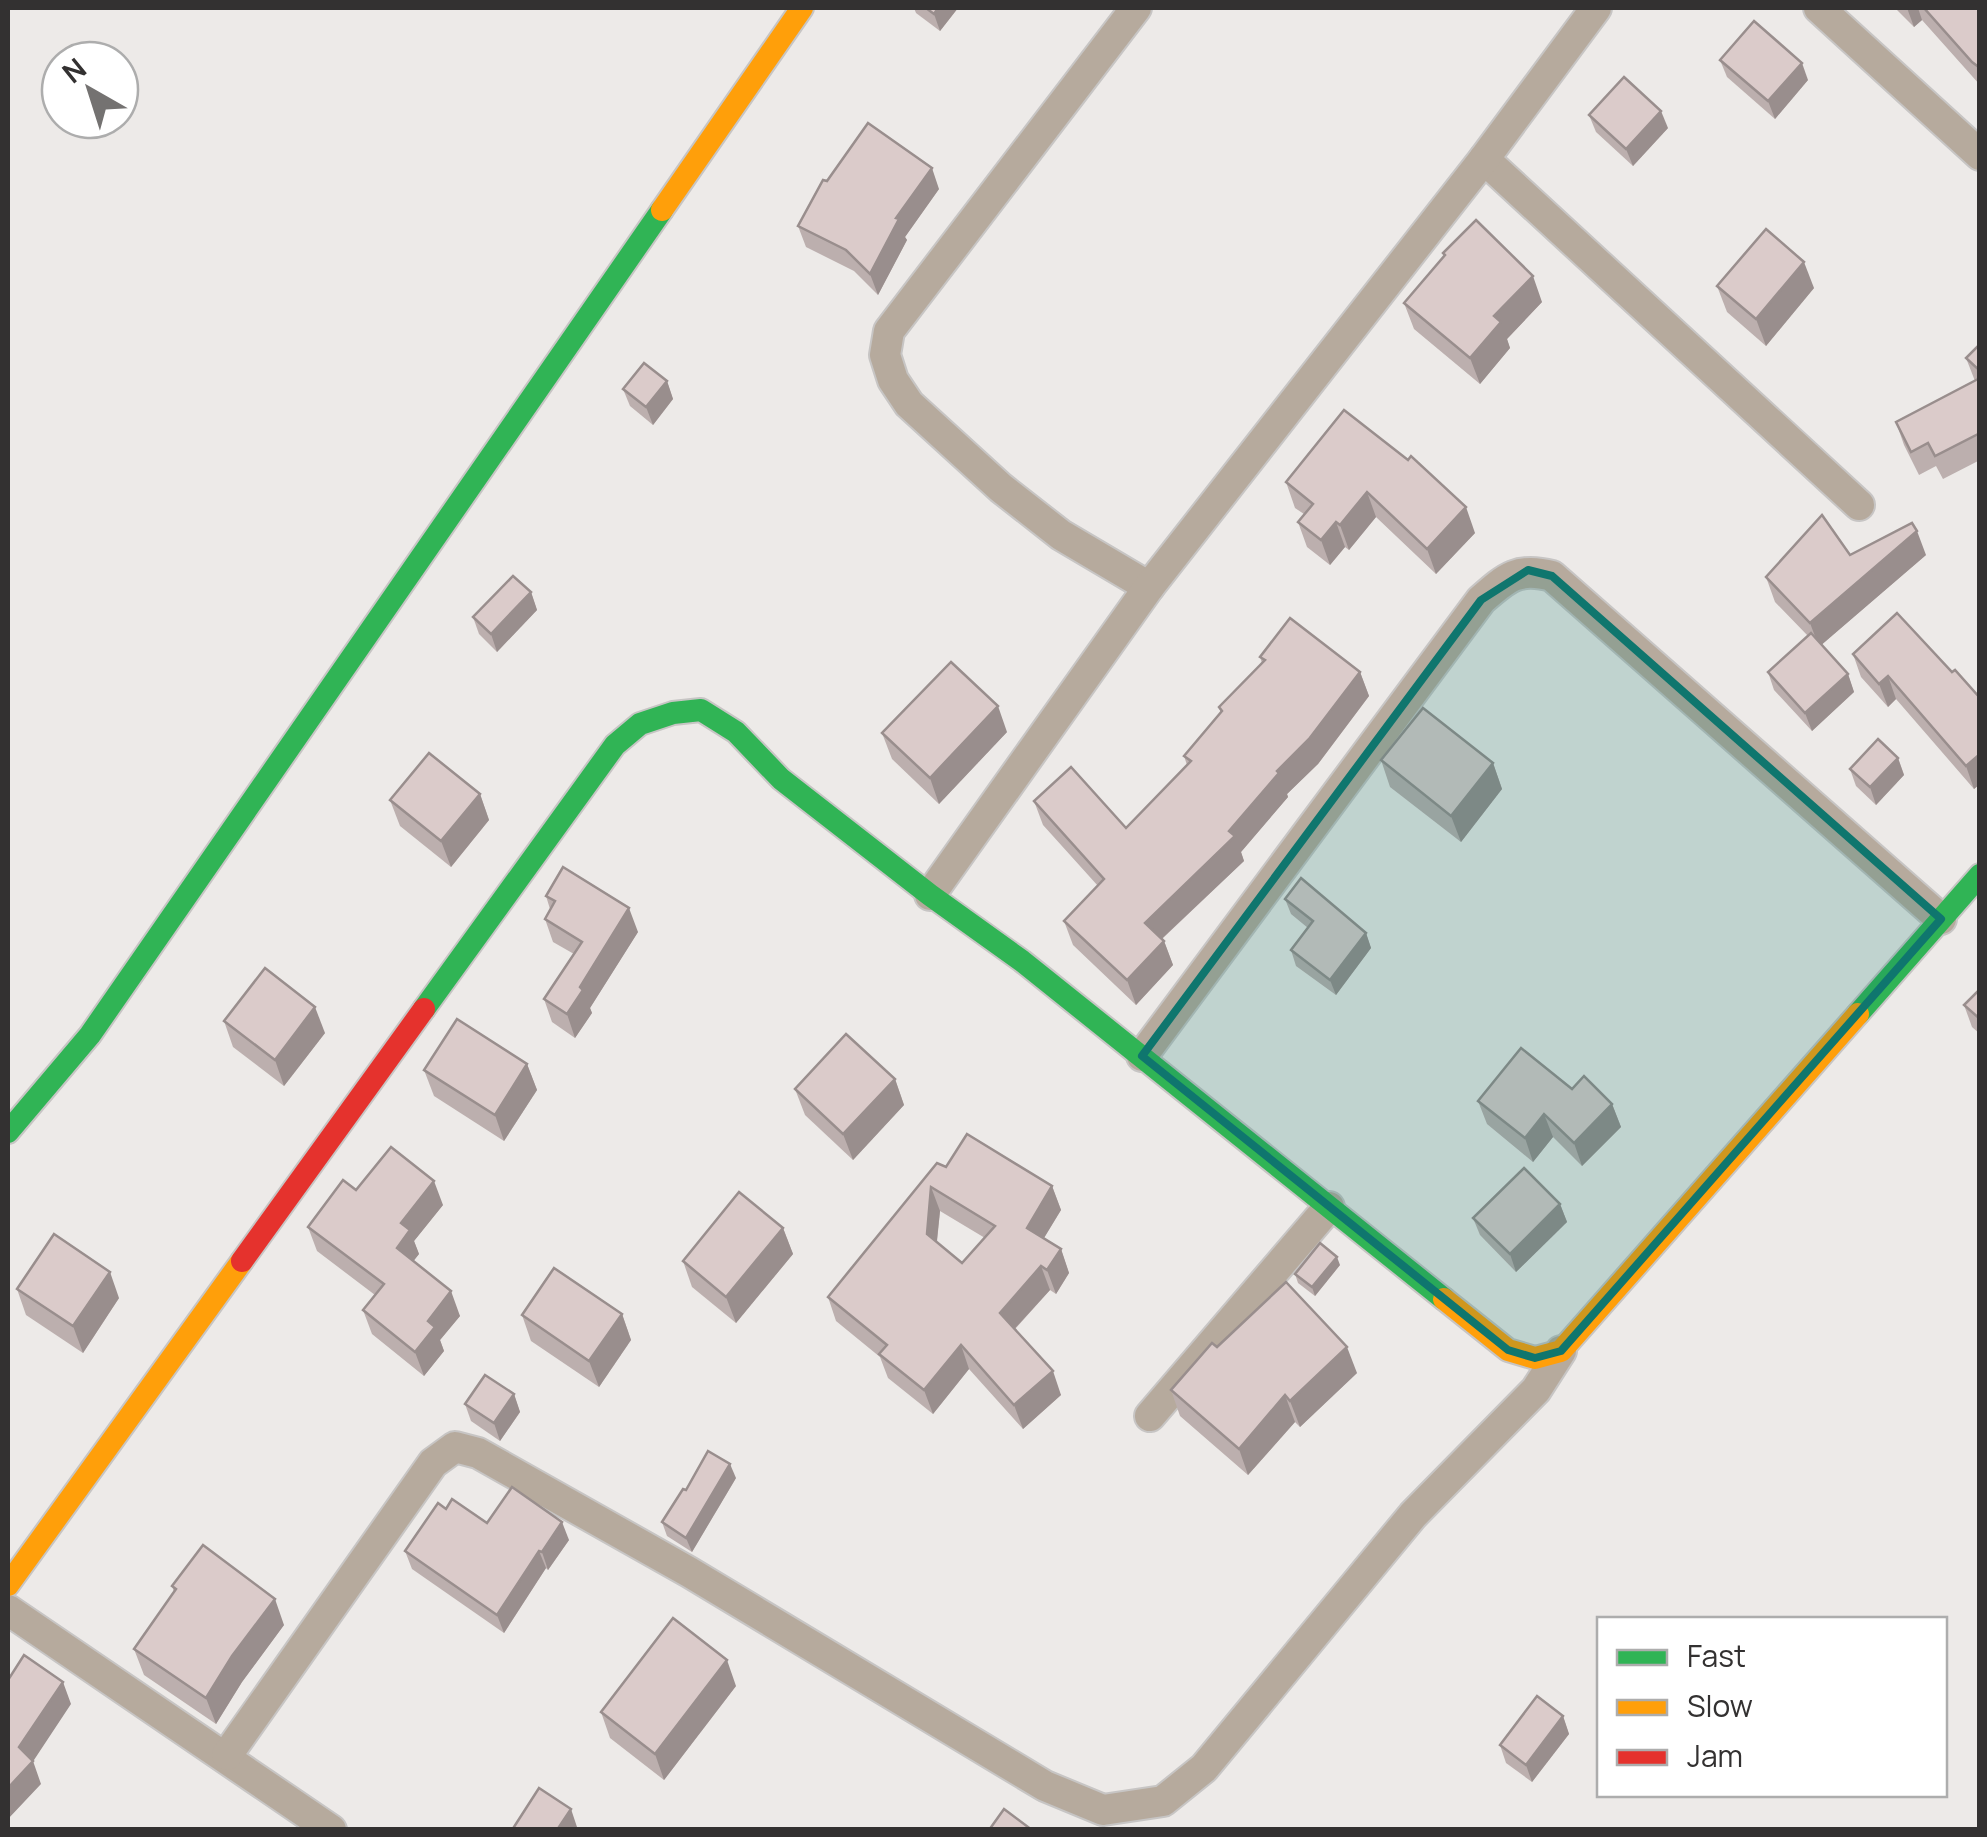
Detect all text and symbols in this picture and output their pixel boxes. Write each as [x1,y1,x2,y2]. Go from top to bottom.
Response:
north arrow [40,40,140,140]
text: N [54,49,93,91]
legend [1597,1617,1947,1797]
text: Fast [1687,1635,1746,1676]
text: Slow [1687,1685,1753,1726]
text: Jam [1687,1735,1743,1776]

